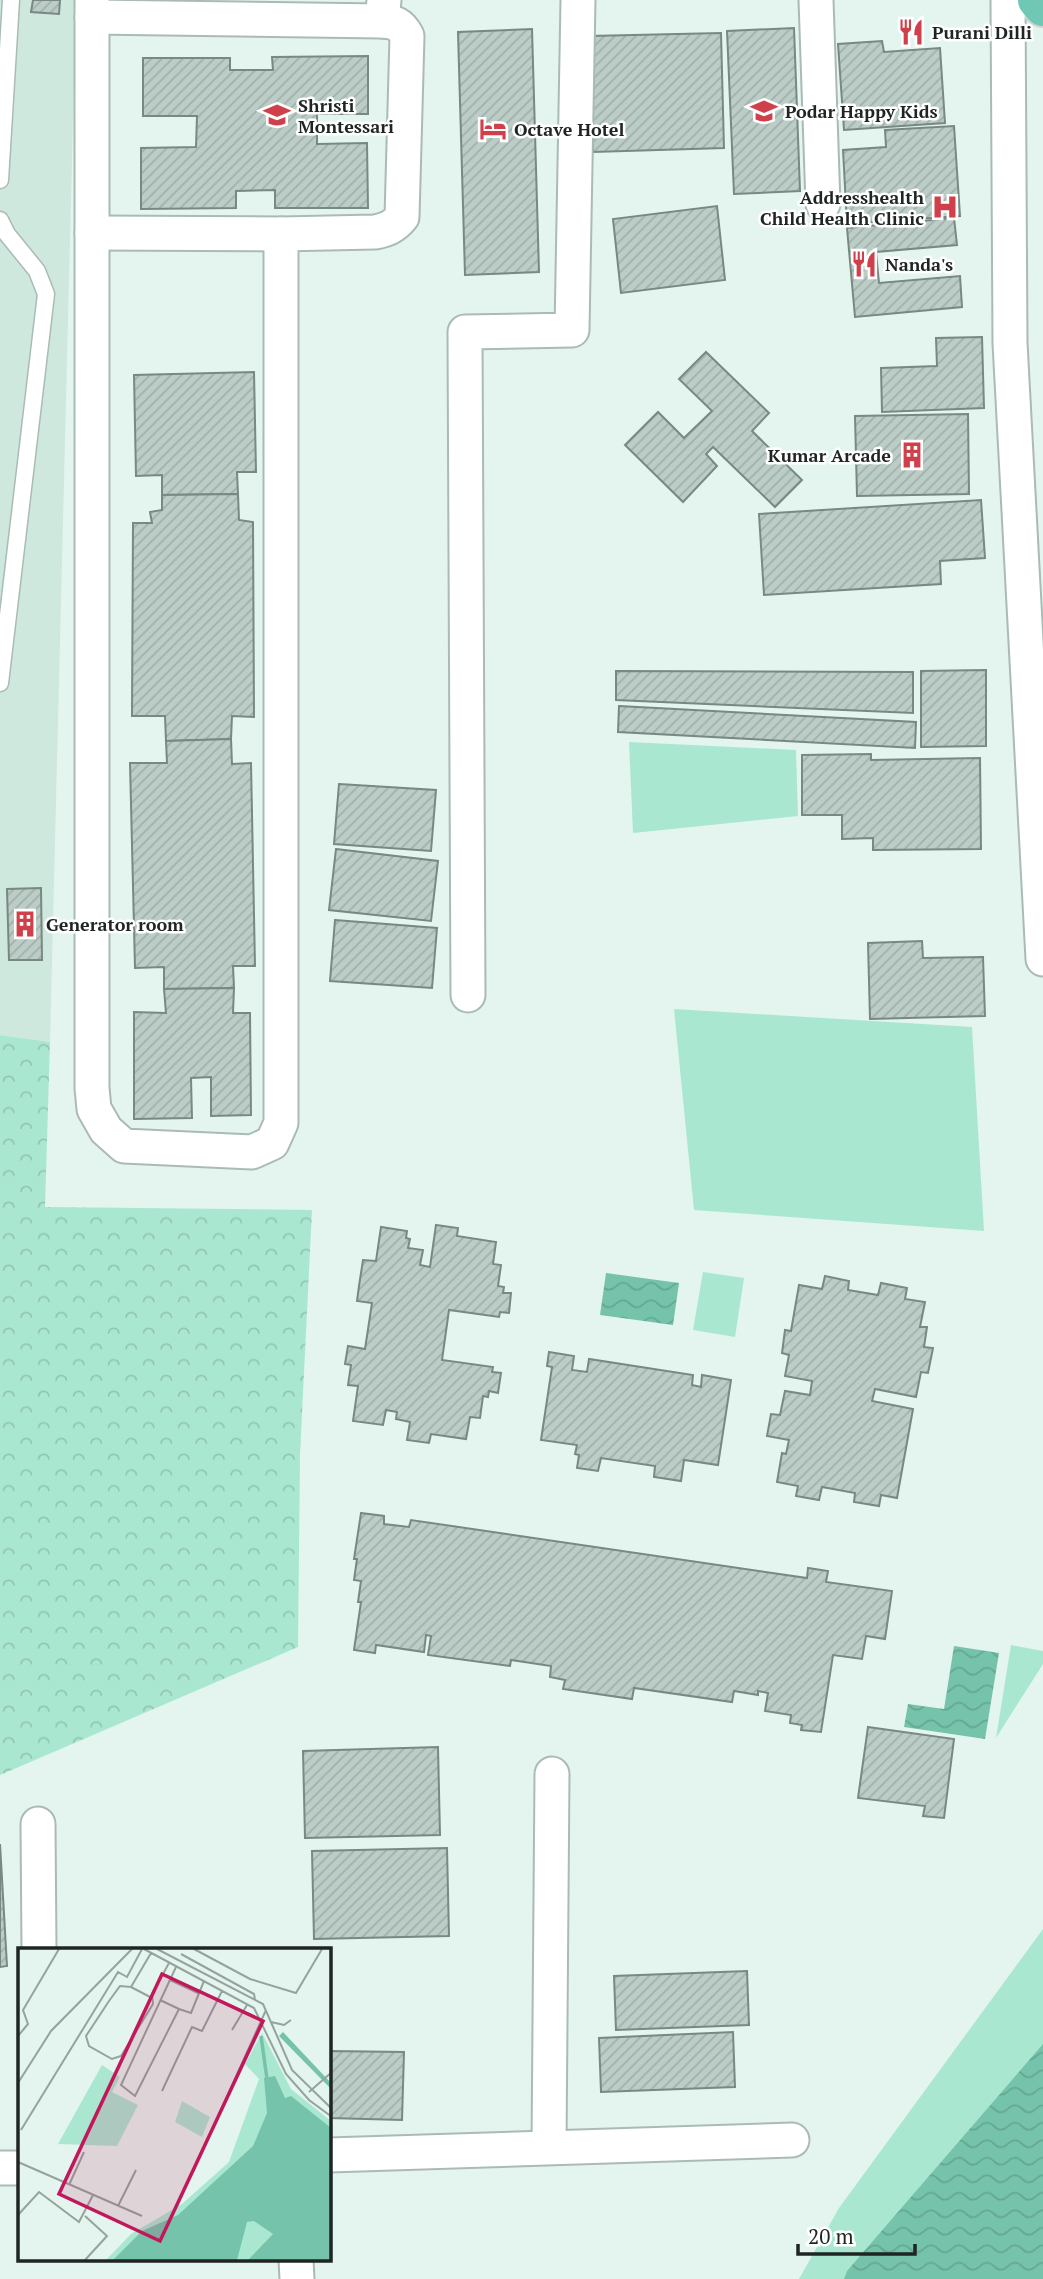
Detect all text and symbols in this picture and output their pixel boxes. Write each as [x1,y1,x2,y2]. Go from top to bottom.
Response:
restaurant icon: Purani Dilli [896,17,926,47]
place label: Purani Dilli [932,20,1032,44]
place label: Shristi Montessari [298,93,394,138]
school or university icon: Podar Happy Kids [749,96,779,126]
place label: Podar Happy Kids [785,99,938,123]
school or university icon: Shristi Montessari [262,100,292,130]
hotel icon: Octave Hotel [478,114,508,144]
place label: Octave Hotel [514,117,625,141]
place label: Addresshealth Child Health Clinic [760,185,924,230]
hospital icon: Addresshealth Child Health Clinic [930,192,960,222]
restaurant icon: Nanda's [849,249,879,279]
place label: Nanda's [885,252,953,276]
building icon: Kumar Arcade [897,440,927,470]
place label: Kumar Arcade [768,443,891,467]
building icon: Generator room [10,909,40,939]
place label: Generator room [46,912,184,936]
inset map [18,1948,331,2262]
scale bar [798,2212,915,2256]
text: 20 m [808,2222,854,2250]

